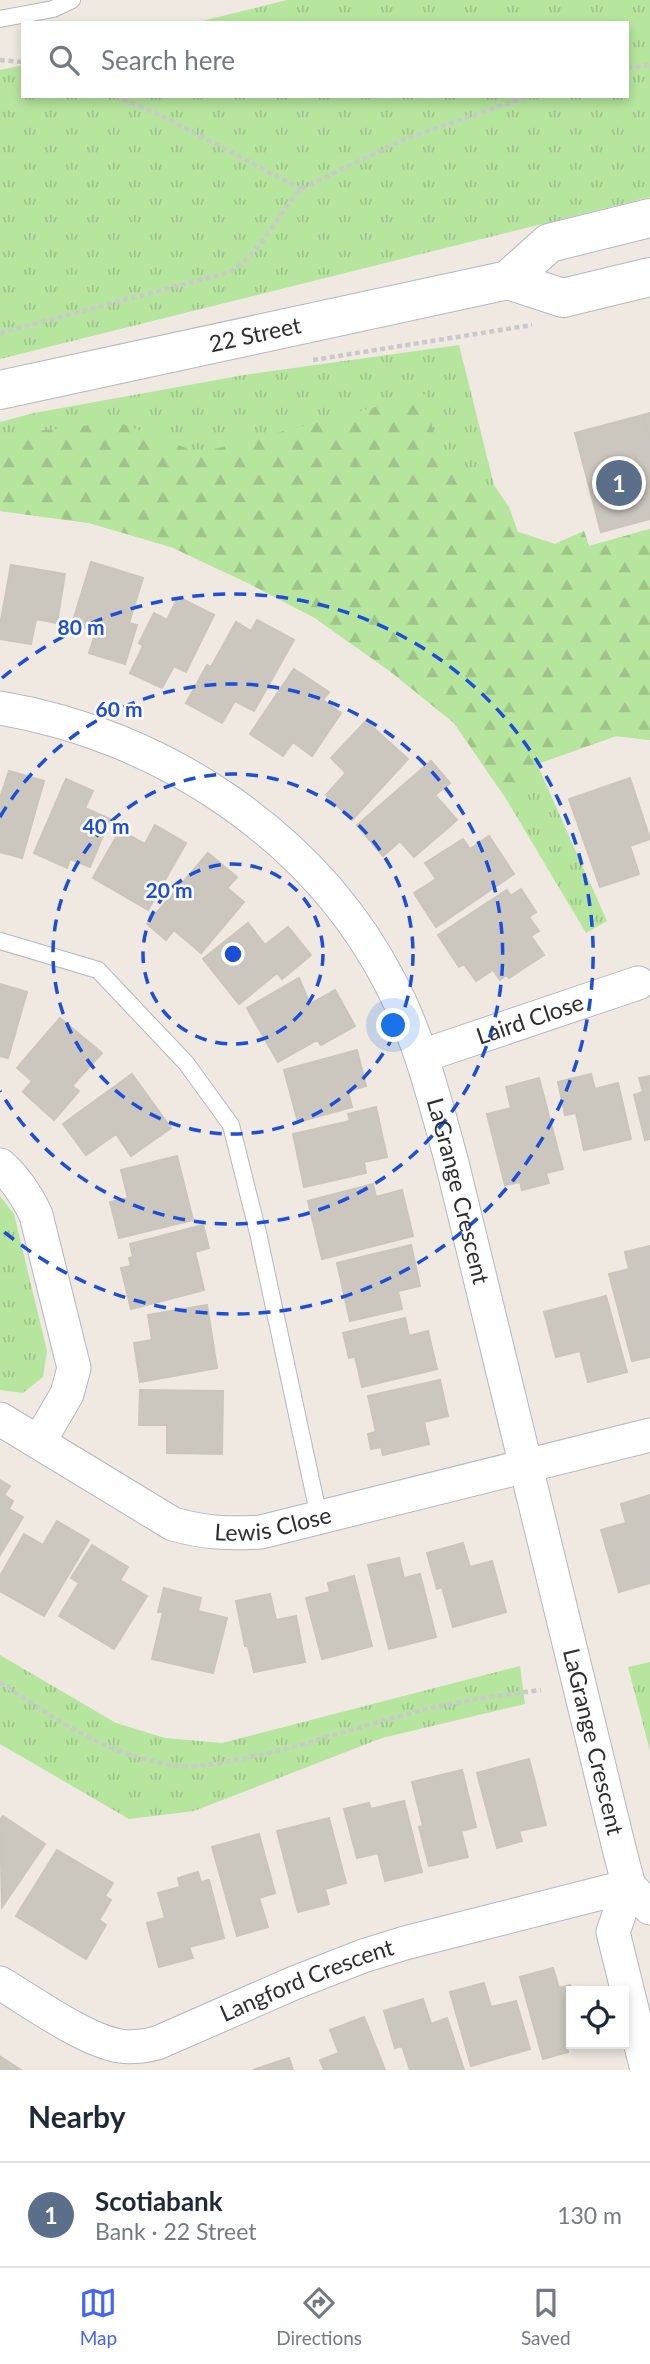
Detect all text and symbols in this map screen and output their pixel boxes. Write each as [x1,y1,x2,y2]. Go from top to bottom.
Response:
search box [21,21,629,98]
icon: search [45,41,83,79]
text: Search here [101,44,235,76]
street label: 22 Street [206,310,304,357]
pin: 1 [596,457,642,509]
text: 80 m [57,614,105,639]
text: 60 m [95,696,143,721]
text: 40 m [82,813,130,838]
text: 20 m [145,877,193,902]
centre of rings [221,942,245,966]
street label: Laird Close [472,987,587,1050]
your location [376,1008,410,1042]
street label: LaGrange Crescent [422,1094,496,1288]
street label: Lewis Close [214,1500,334,1546]
street label: LaGrange Crescent [558,1645,631,1838]
street label: Langford Crescent [215,1932,397,2027]
map controls [566,1986,629,2049]
button: locate [566,1986,629,2049]
text: Nearby [28,2098,126,2134]
text: Scotiabank [95,2185,223,2217]
text: 1 [44,2201,58,2229]
text: 130 m [557,2201,622,2229]
text: Bank · 22 Street [95,2217,257,2245]
tab: Map [79,2284,117,2349]
tab: Directions [276,2284,362,2349]
tab: Saved [521,2284,571,2349]

